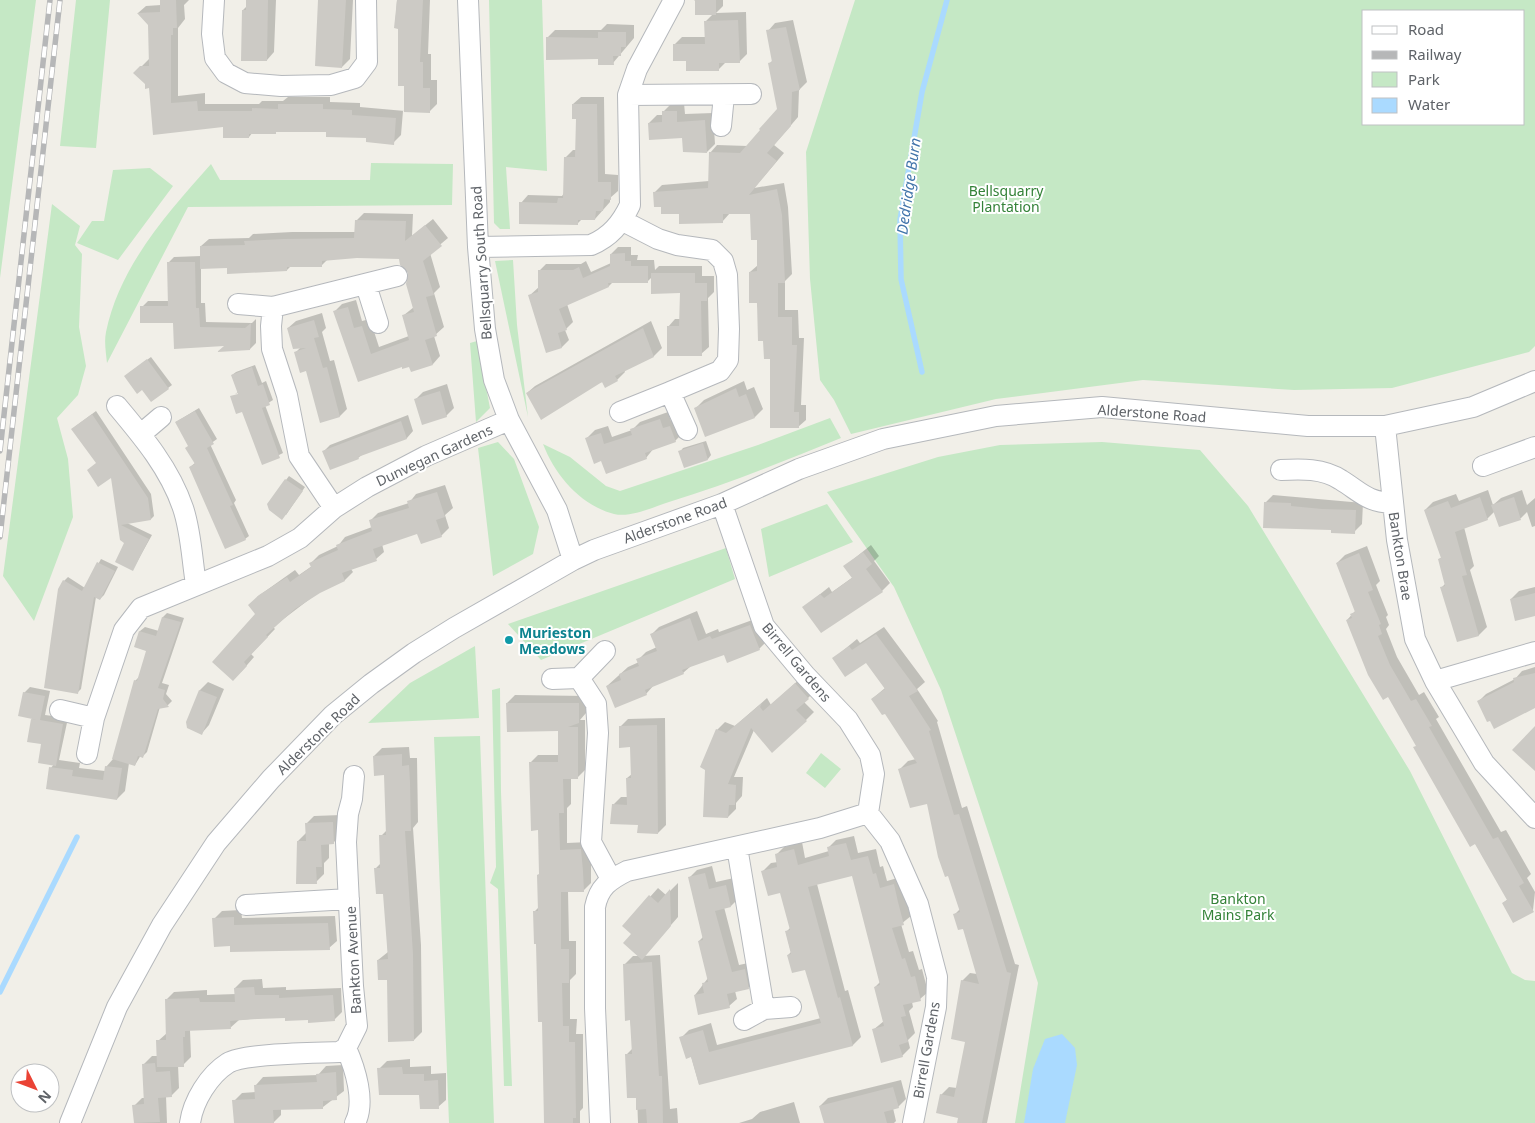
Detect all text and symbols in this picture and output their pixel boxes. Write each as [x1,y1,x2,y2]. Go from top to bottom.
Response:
legend [1362,10,1525,125]
text: Road [1408,19,1444,39]
text: Railway [1408,44,1462,64]
text: Park [1408,69,1440,89]
text: Water [1408,94,1450,114]
water label: Dedridge Burn [891,137,925,235]
park label: Bellsquarry Plantation [969,181,1044,216]
street label: Bellsquarry South Road [466,185,496,341]
street label: Alderstone Road [1097,400,1207,426]
street label: Dunvegan Gardens [373,419,496,490]
street label: Alderstone Road [621,492,729,548]
street label: Bankton Brae [1385,510,1417,602]
street label: Birrell Gardens [758,618,836,706]
place label: Murieston Meadows [519,623,591,658]
marker: Murieston Meadows [503,634,515,646]
street label: Alderstone Road [272,689,364,779]
park label: Bankton Mains Park [1202,889,1275,924]
street label: Bankton Avenue [341,905,365,1014]
street label: Birrell Gardens [908,1000,944,1100]
north arrow [10,1063,60,1113]
text: N [34,1086,56,1108]

